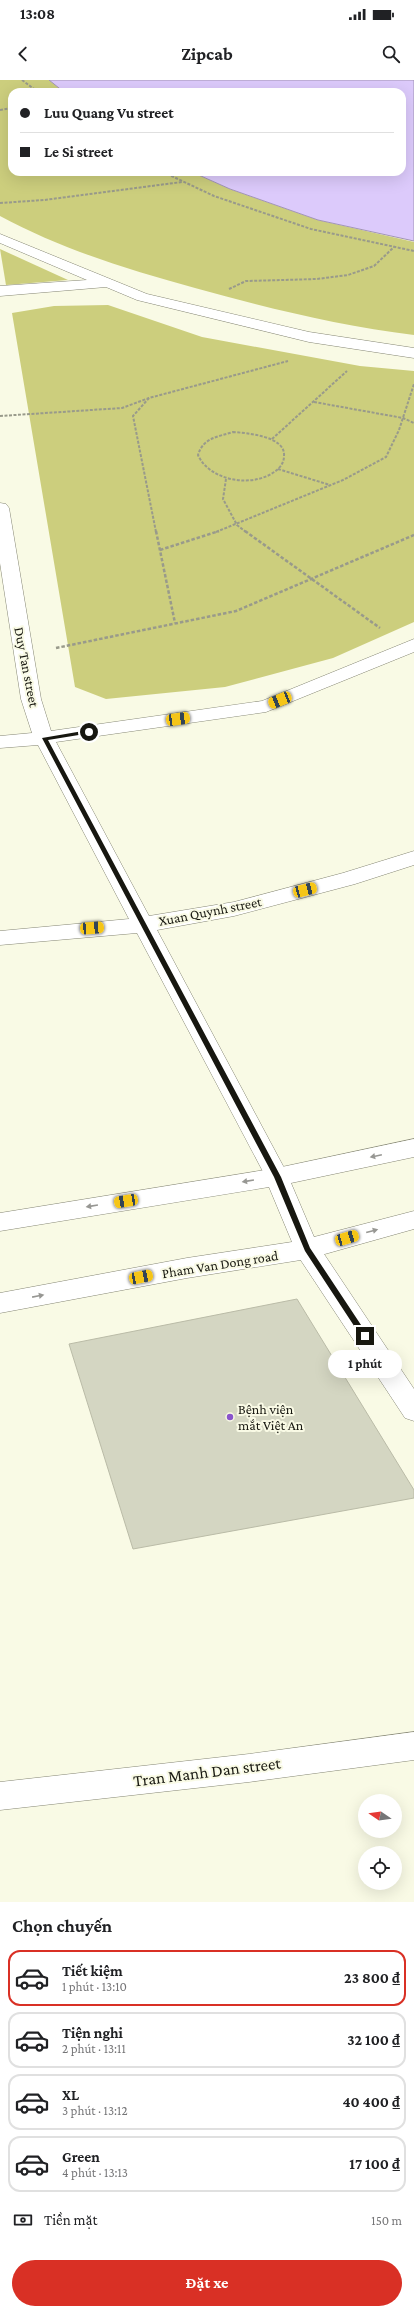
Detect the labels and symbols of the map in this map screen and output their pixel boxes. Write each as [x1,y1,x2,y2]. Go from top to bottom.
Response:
street label: Duy Tan street [11,626,43,709]
car [267,690,293,710]
car [165,711,191,727]
route start [80,723,98,741]
car [292,881,318,899]
street label: Xuan Quynh street [157,893,263,929]
car [80,921,104,935]
one-way arrow [370,1153,382,1159]
one-way arrow [242,1178,254,1184]
car [113,1193,139,1209]
one-way arrow [86,1204,98,1210]
one-way arrow [366,1228,378,1234]
car [334,1229,360,1247]
street label: Pham Van Dong road [161,1247,280,1281]
car [128,1269,154,1285]
one-way arrow [32,1293,44,1299]
route end [356,1327,374,1345]
callout: 1 phút [328,1350,402,1378]
place label: Bệnh viện mắt Việt An [238,1401,304,1433]
marker: Bệnh viện mắt Việt An [225,1412,235,1422]
street label: Tran Manh Dan street [132,1753,282,1790]
north arrow [358,1794,402,1838]

